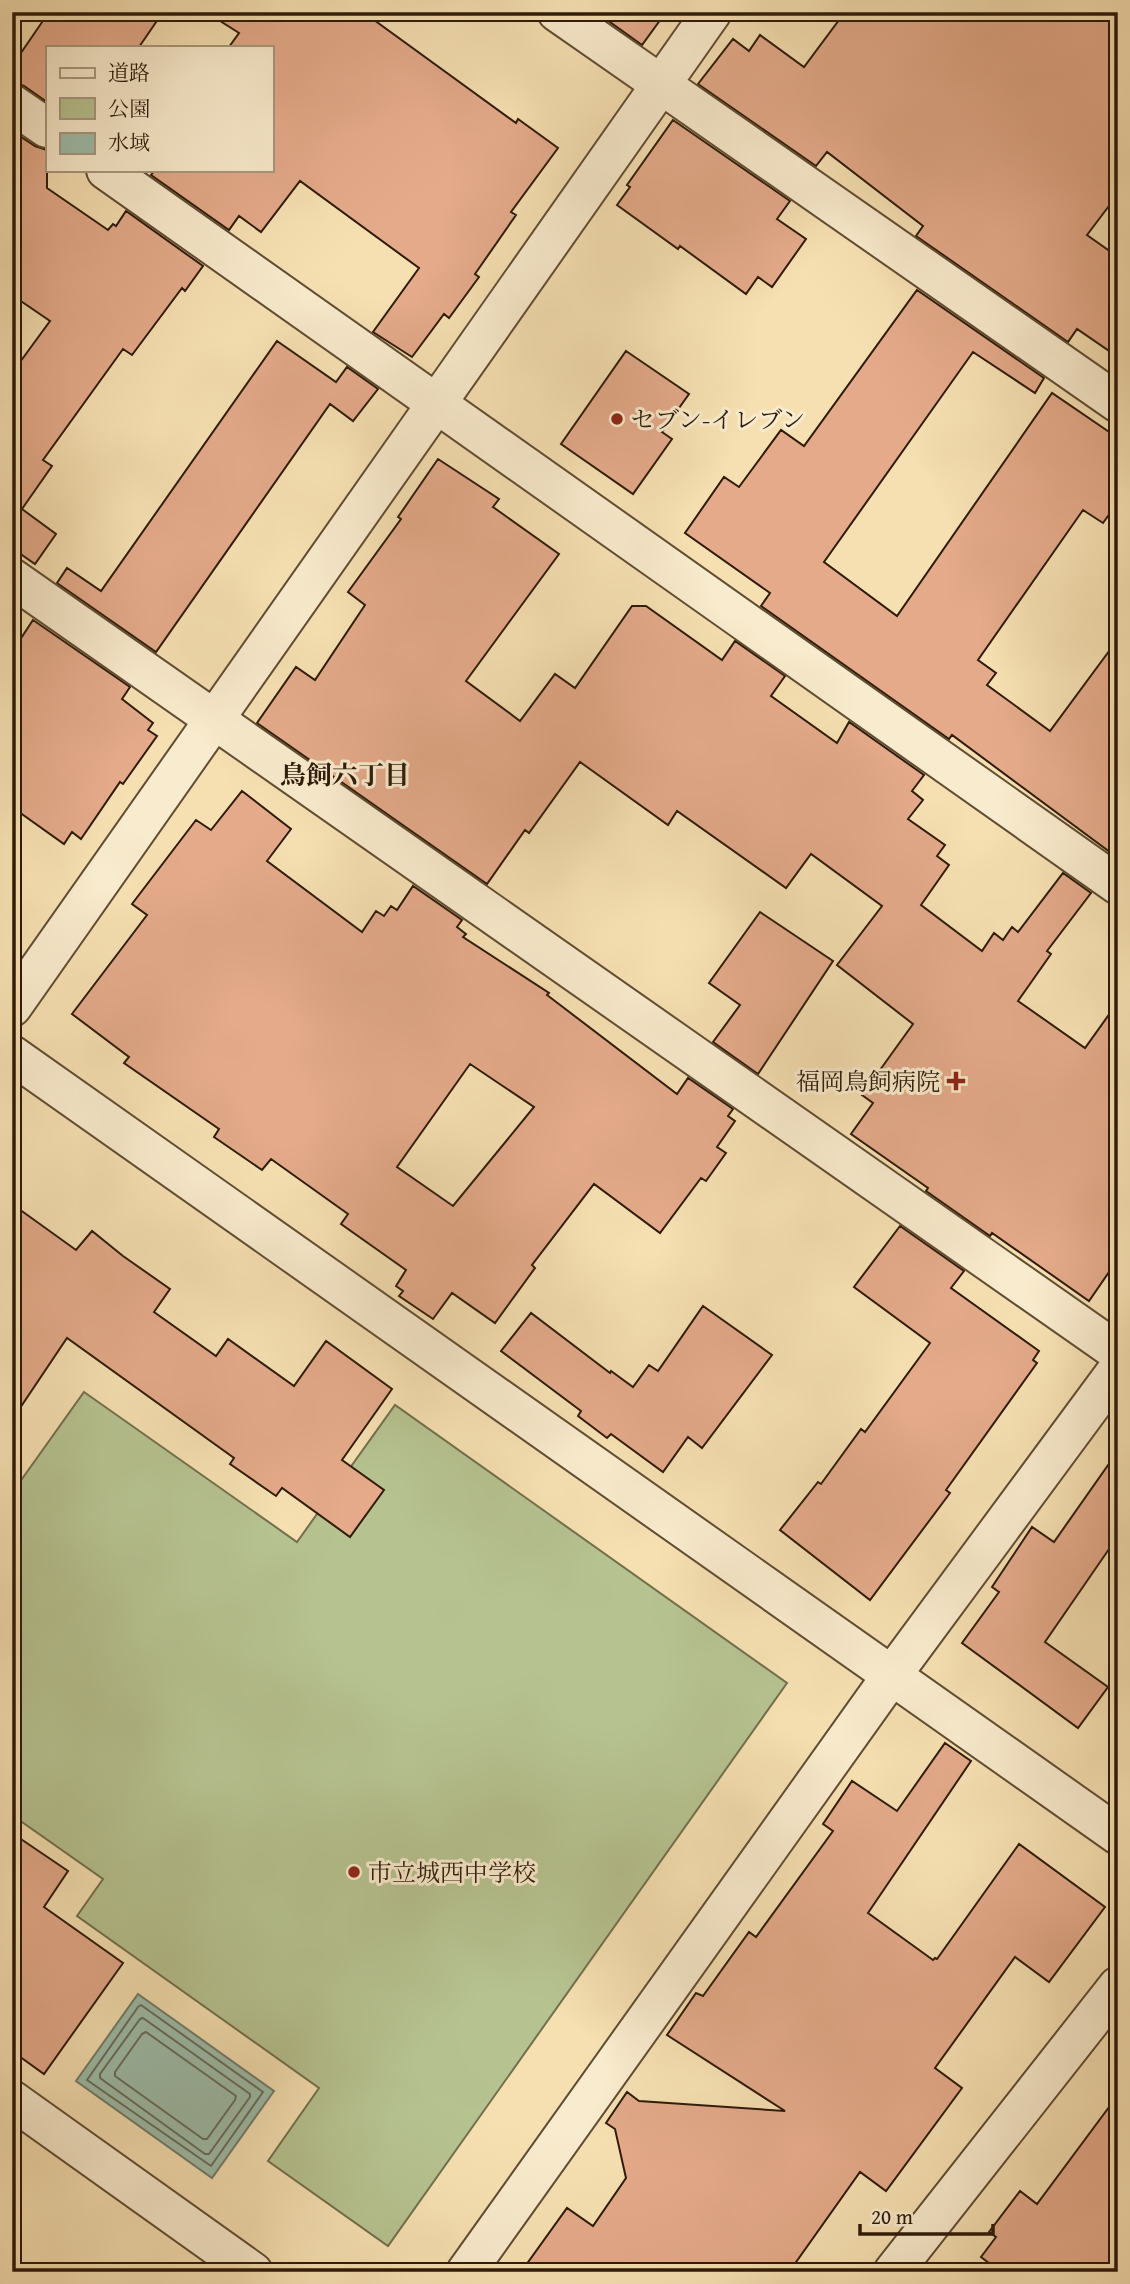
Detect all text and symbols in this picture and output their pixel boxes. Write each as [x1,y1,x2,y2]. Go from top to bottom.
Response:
legend [46,46,273,172]
text: 道路 [108,57,150,88]
text: 公園 [108,93,150,124]
text: 水域 [108,127,150,158]
place label: セブン-イレブン [631,402,805,437]
marker: セブン-イレブン [609,411,625,427]
district label: 鳥飼六丁目 [280,755,410,794]
place label: 福岡鳥飼病院 [796,1064,940,1099]
marker: 福岡鳥飼病院 [946,1071,966,1091]
place label: 市立城西中学校 [368,1855,536,1890]
marker: 市立城西中学校 [346,1864,362,1880]
scale bar [860,2193,993,2237]
text: 20 m [871,2201,913,2232]

